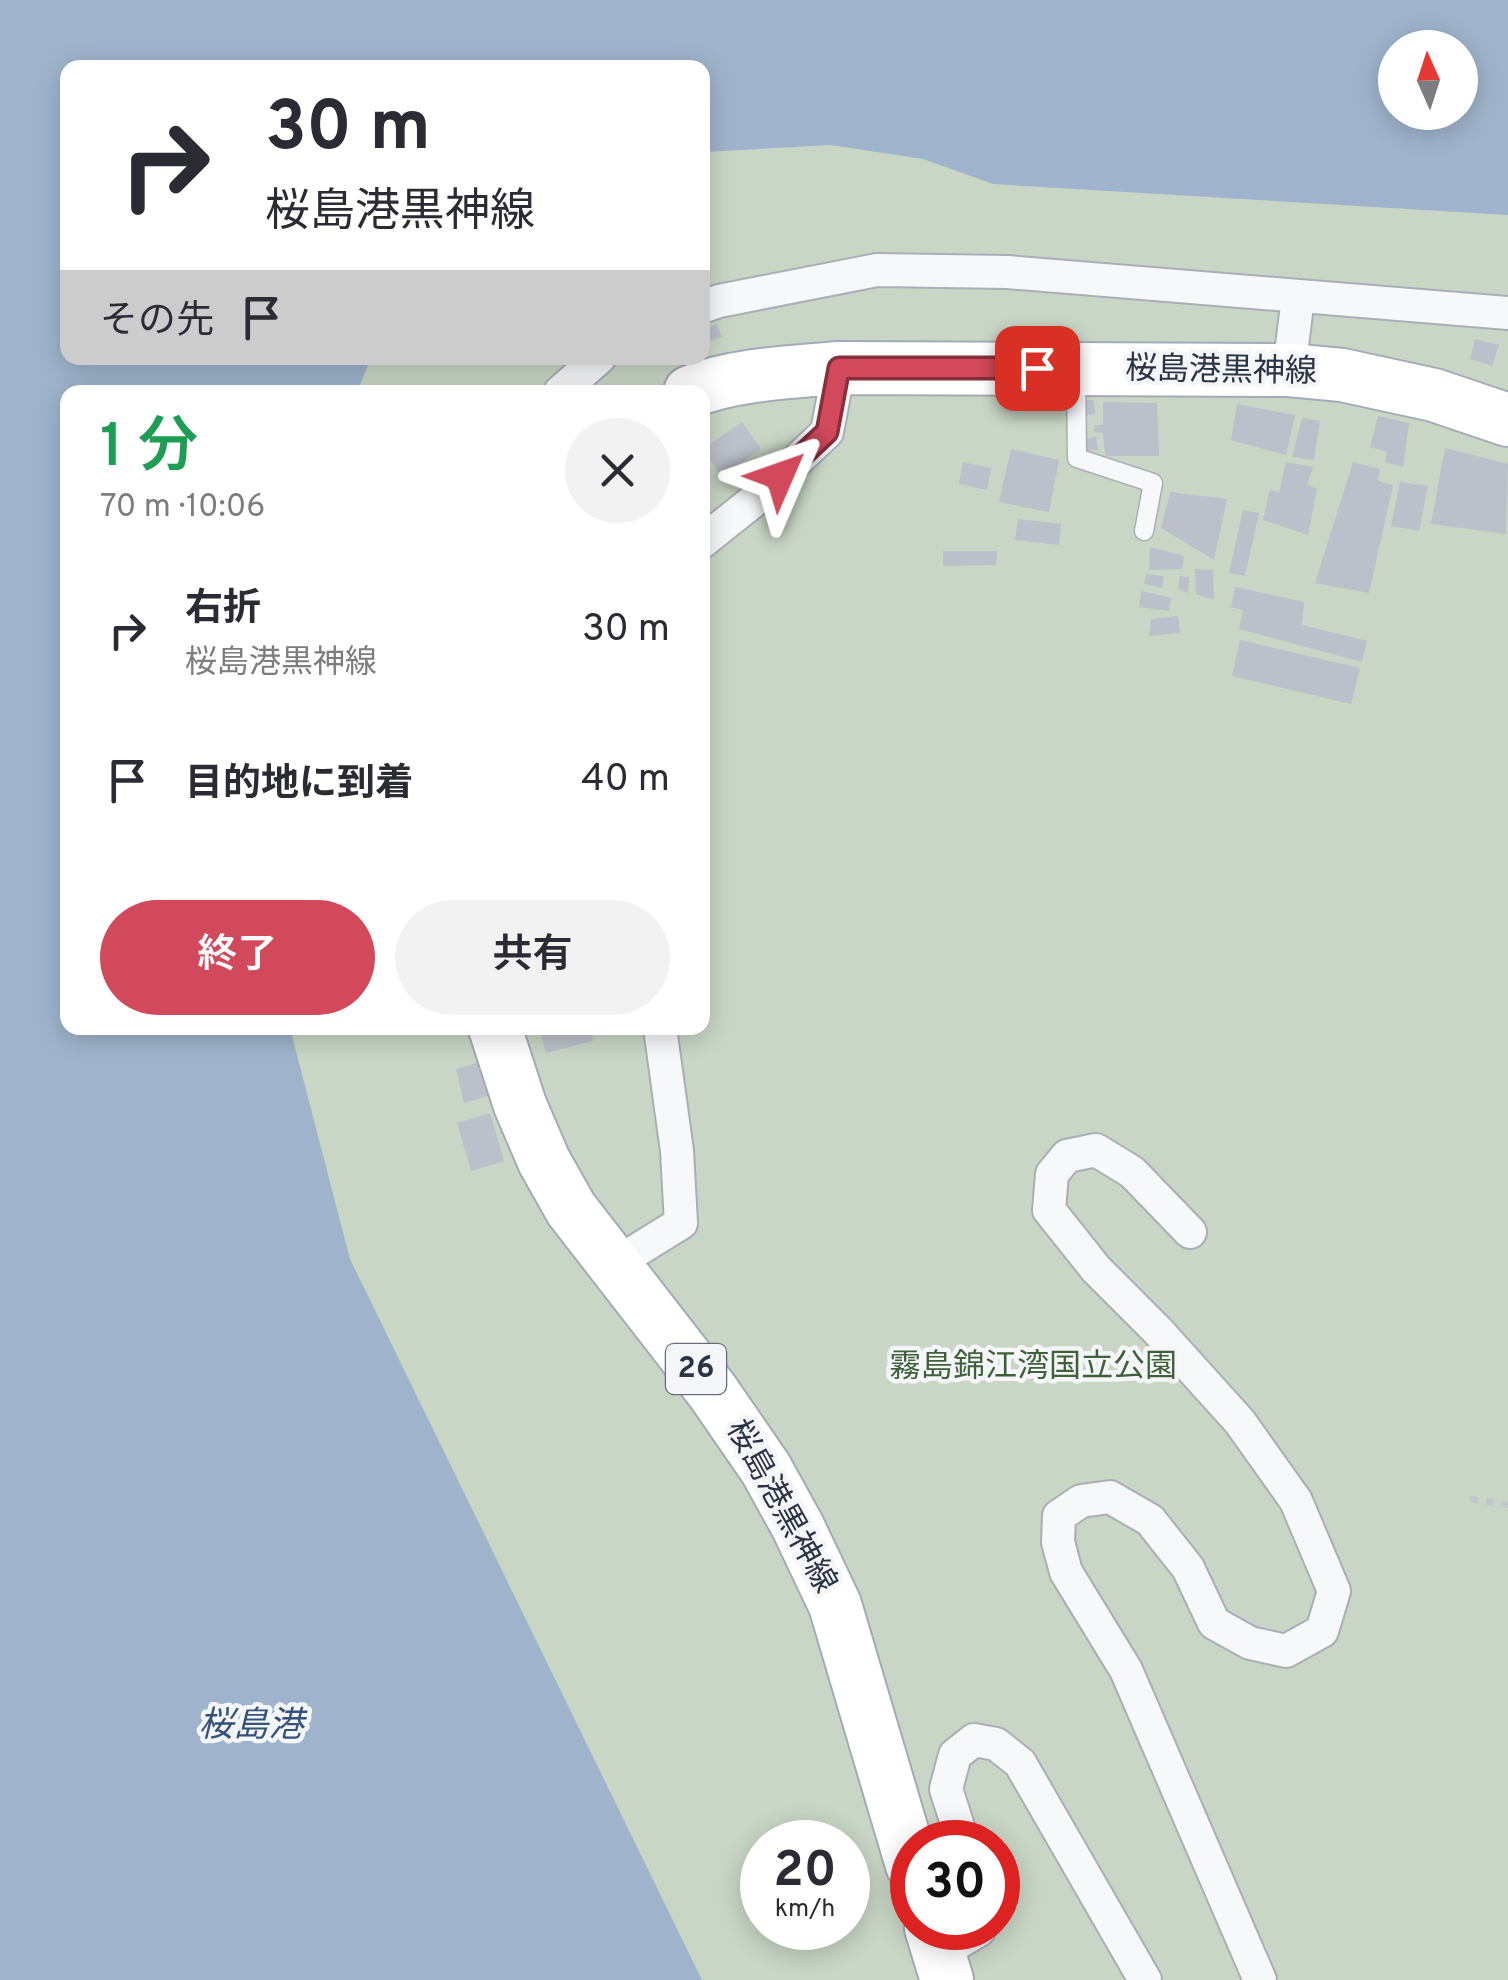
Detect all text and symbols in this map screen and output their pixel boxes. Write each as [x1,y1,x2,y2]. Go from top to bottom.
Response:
north arrow [1378,30,1478,130]
map controls [1378,30,1478,130]
text: 30 m [265,86,431,175]
icon: right [100,100,230,230]
text: 桜島港黒神線 [265,185,535,242]
icon: arrive [234,290,289,345]
text: その先 [100,298,214,347]
pin [995,326,1080,411]
icon: arrive [1010,341,1065,396]
street label: 桜島港黒神線 [1125,350,1317,394]
text: 1 分 [100,412,198,488]
button: close [565,418,670,523]
position arrow [728,424,832,528]
text: 70 m · 10:06 [100,488,265,528]
text: 右折 [185,586,261,635]
icon: right [100,603,155,658]
text: 30 m [582,606,670,655]
text: 桜島港黒神線 [185,644,377,684]
icon: arrive [100,753,155,808]
text: 40 m [581,756,670,805]
text: 目的地に到着 [185,761,413,810]
button: 終了 [100,900,375,1015]
button: 共有 [395,900,670,1015]
road number: 26 [666,1344,726,1394]
park label: 霧島錦江湾国立公園 [889,1348,1177,1388]
street label: 桜島港黒神線 [716,1413,844,1601]
water label: 桜島港 [198,1705,308,1749]
speed limit sign: 30 [890,1820,1020,1950]
text: 20 [773,1841,837,1904]
text: km/h [775,1894,835,1926]

